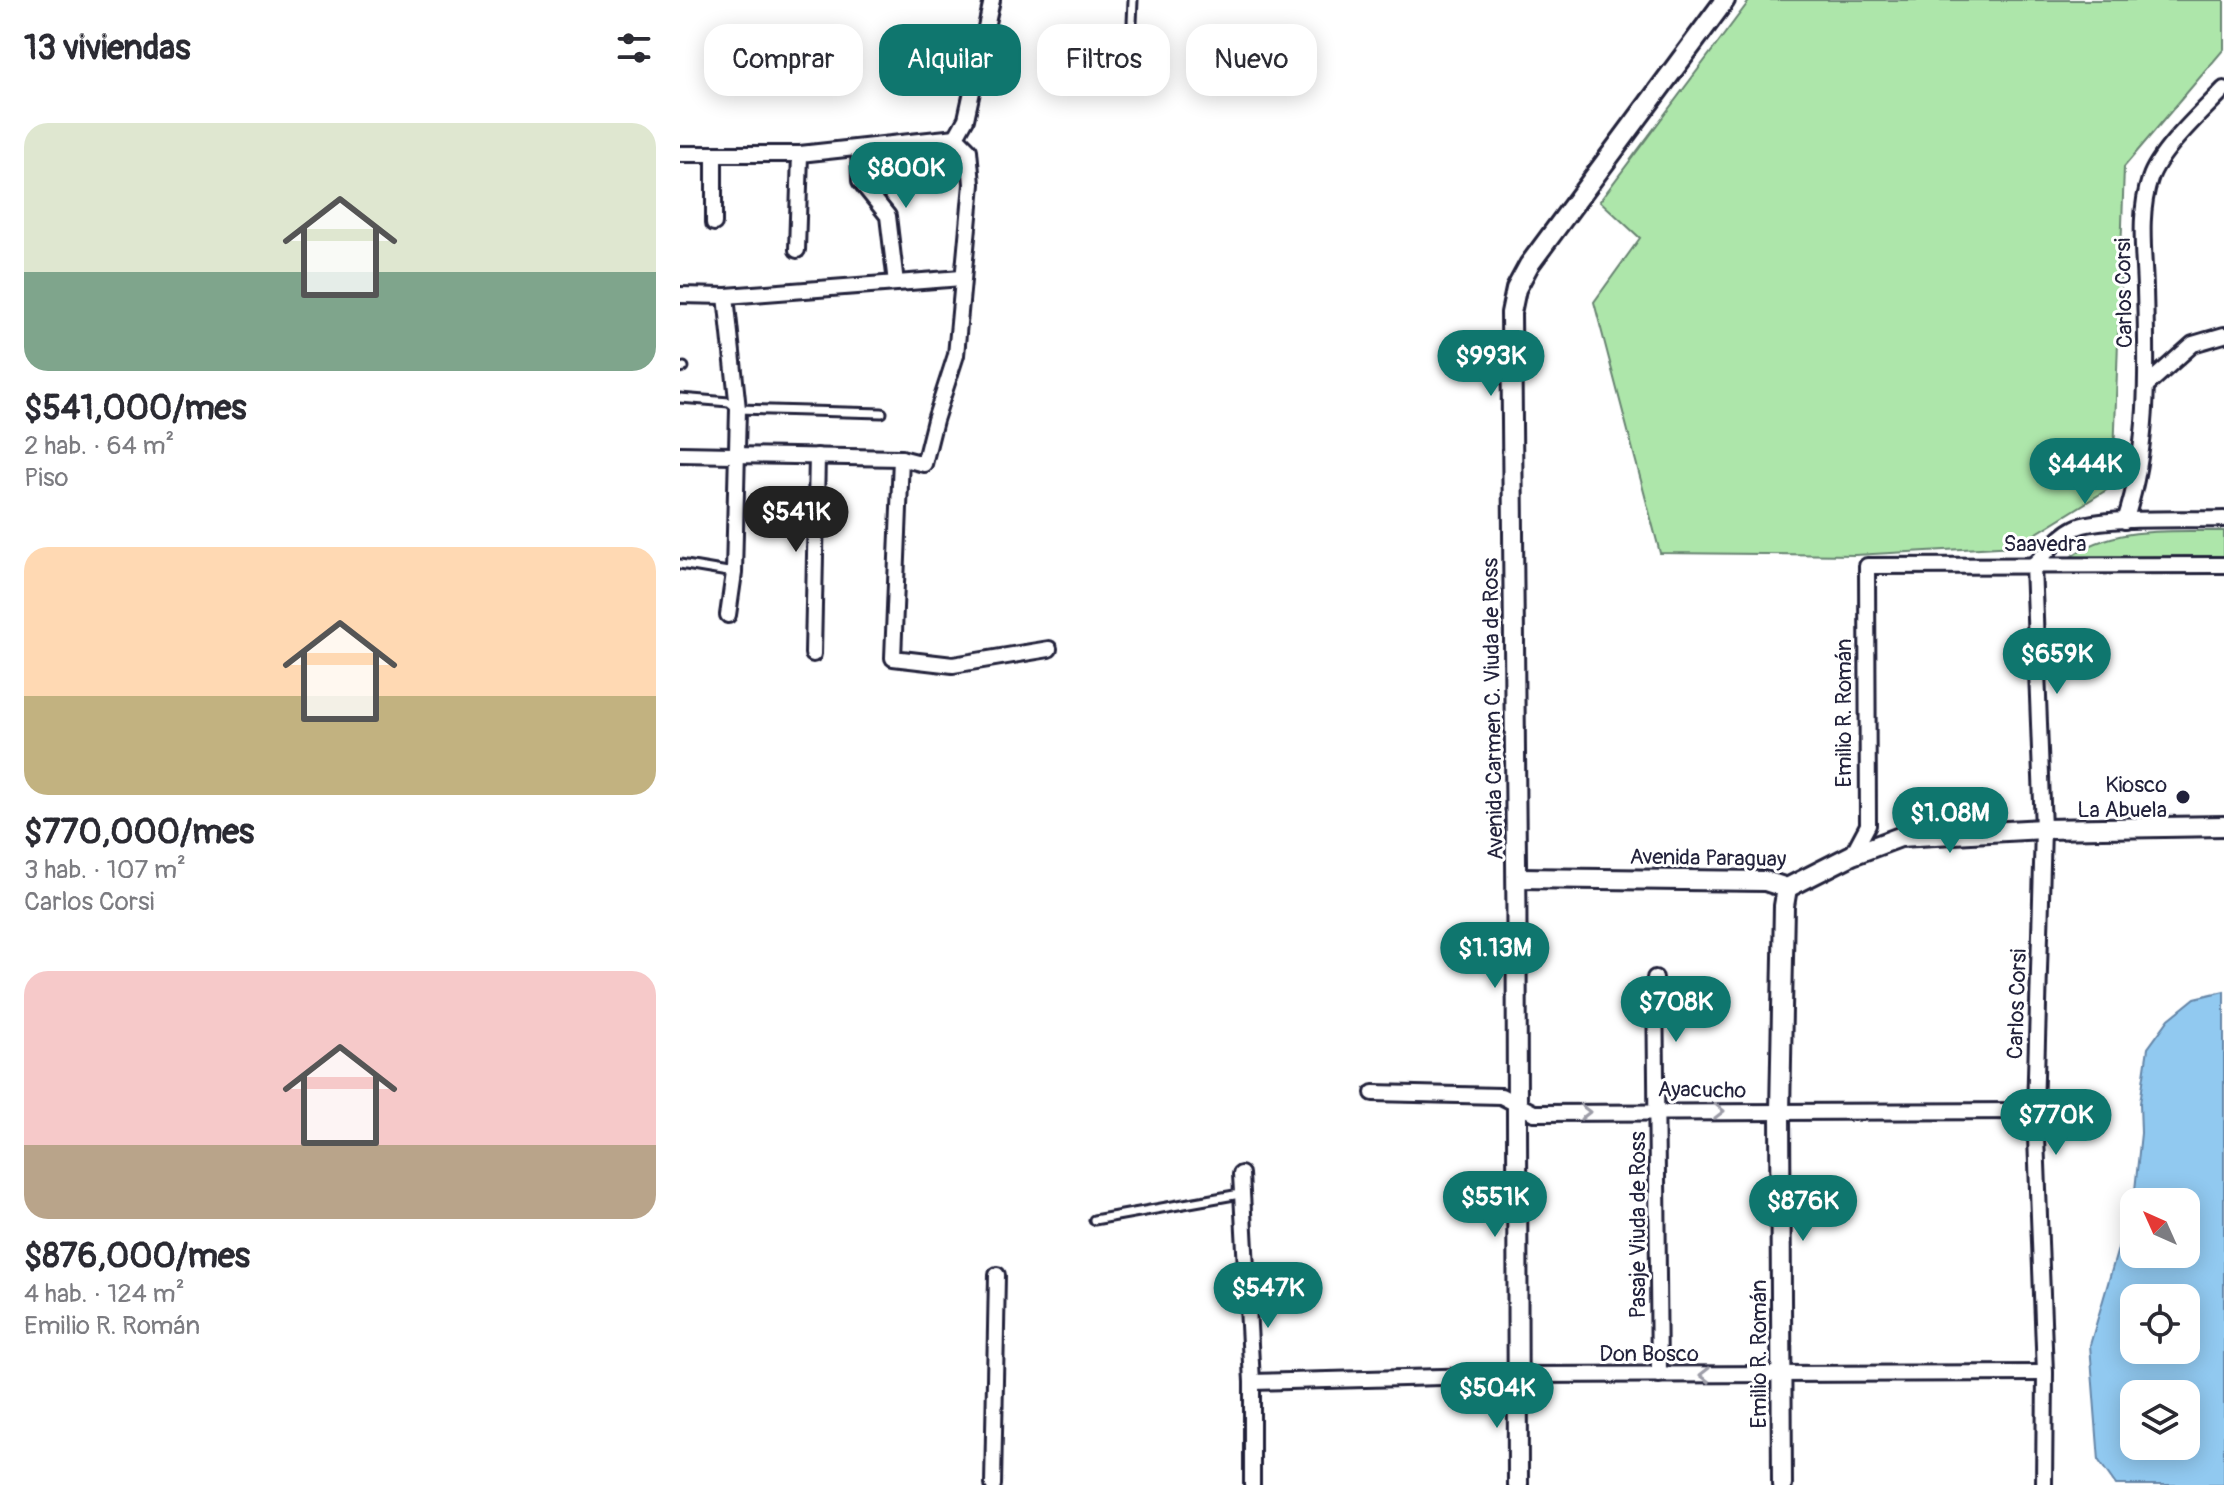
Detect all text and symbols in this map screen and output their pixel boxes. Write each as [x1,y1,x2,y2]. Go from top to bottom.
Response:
chip: Comprar [704,24,863,96]
chip: Alquilar [879,24,1021,96]
chip: Filtros [1037,24,1170,96]
chip: Nuevo [1186,24,1317,96]
icon: filters [612,26,656,70]
text: 13 viviendas [24,27,190,70]
pin: $800K [850,142,962,210]
text: $800K [867,152,945,184]
icon: home [268,175,412,319]
street label: Carlos Corsi [2109,238,2139,348]
pin: $993K [1435,330,1547,398]
text: $993K [1455,340,1527,372]
text: $541,000/mes [24,387,247,430]
text: 2 hab. · 64 m² [24,430,174,462]
pin: $444K [2029,438,2141,506]
text: $444K [2047,448,2123,480]
text: Piso [24,462,69,494]
pin: $541K [740,486,852,554]
text: $541K [761,496,831,528]
street label: Saavedra [2004,530,2086,558]
street label: Avenida Carmen C. Viuda de Ross [1476,558,1510,860]
icon: home [268,599,412,743]
pin: $659K [2001,628,2113,696]
street label: Emilio R. Román [1830,638,1858,788]
text: $659K [2021,638,2093,670]
place label: Kiosco La Abuela [2077,771,2167,824]
pin: $1.08M [1885,787,2015,855]
marker: Kiosco La Abuela [2174,788,2192,806]
text: $1.08M [1910,797,1990,829]
text: $770,000/mes [24,811,254,854]
street label: Avenida Paraguay [1629,843,1787,873]
text: 3 hab. · 107 m² [24,854,186,886]
text: Carlos Corsi [24,886,154,918]
pin: $1.13M [1430,922,1560,990]
text: $1.13M [1458,932,1532,964]
street label: Carlos Corsi [2001,948,2033,1060]
pin: $708K [1620,976,1732,1044]
text: $708K [1639,986,1713,1018]
icon: home [268,1023,412,1167]
street label: Ayacucho [1657,1075,1747,1105]
pin: $770K [2000,1089,2112,1157]
text: $770K [2018,1099,2094,1131]
one-way arrow [1713,1102,1726,1120]
one-way arrow [1579,1103,1592,1120]
street label: Pasaje Viuda de Ross [1624,1131,1652,1319]
pin: $551K [1439,1171,1551,1239]
pin: $876K [1747,1175,1859,1243]
text: $551K [1461,1181,1529,1213]
text: $876K [1767,1185,1839,1217]
north arrow [2120,1188,2200,1268]
map controls [2120,1188,2200,1460]
text: $876,000/mes [24,1235,250,1278]
pin: $547K [1212,1262,1324,1330]
text: $547K [1232,1272,1304,1304]
text: 4 hab. · 124 m² [24,1278,185,1310]
street label: Emilio R. Román [1745,1279,1773,1429]
button: locate [2120,1284,2200,1364]
text: Emilio R. Román [24,1310,200,1342]
street label: Don Bosco [1599,1340,1699,1368]
pin: $504K [1441,1362,1553,1430]
one-way arrow [1698,1366,1711,1384]
text: $504K [1459,1372,1535,1404]
button: layers [2120,1380,2200,1460]

